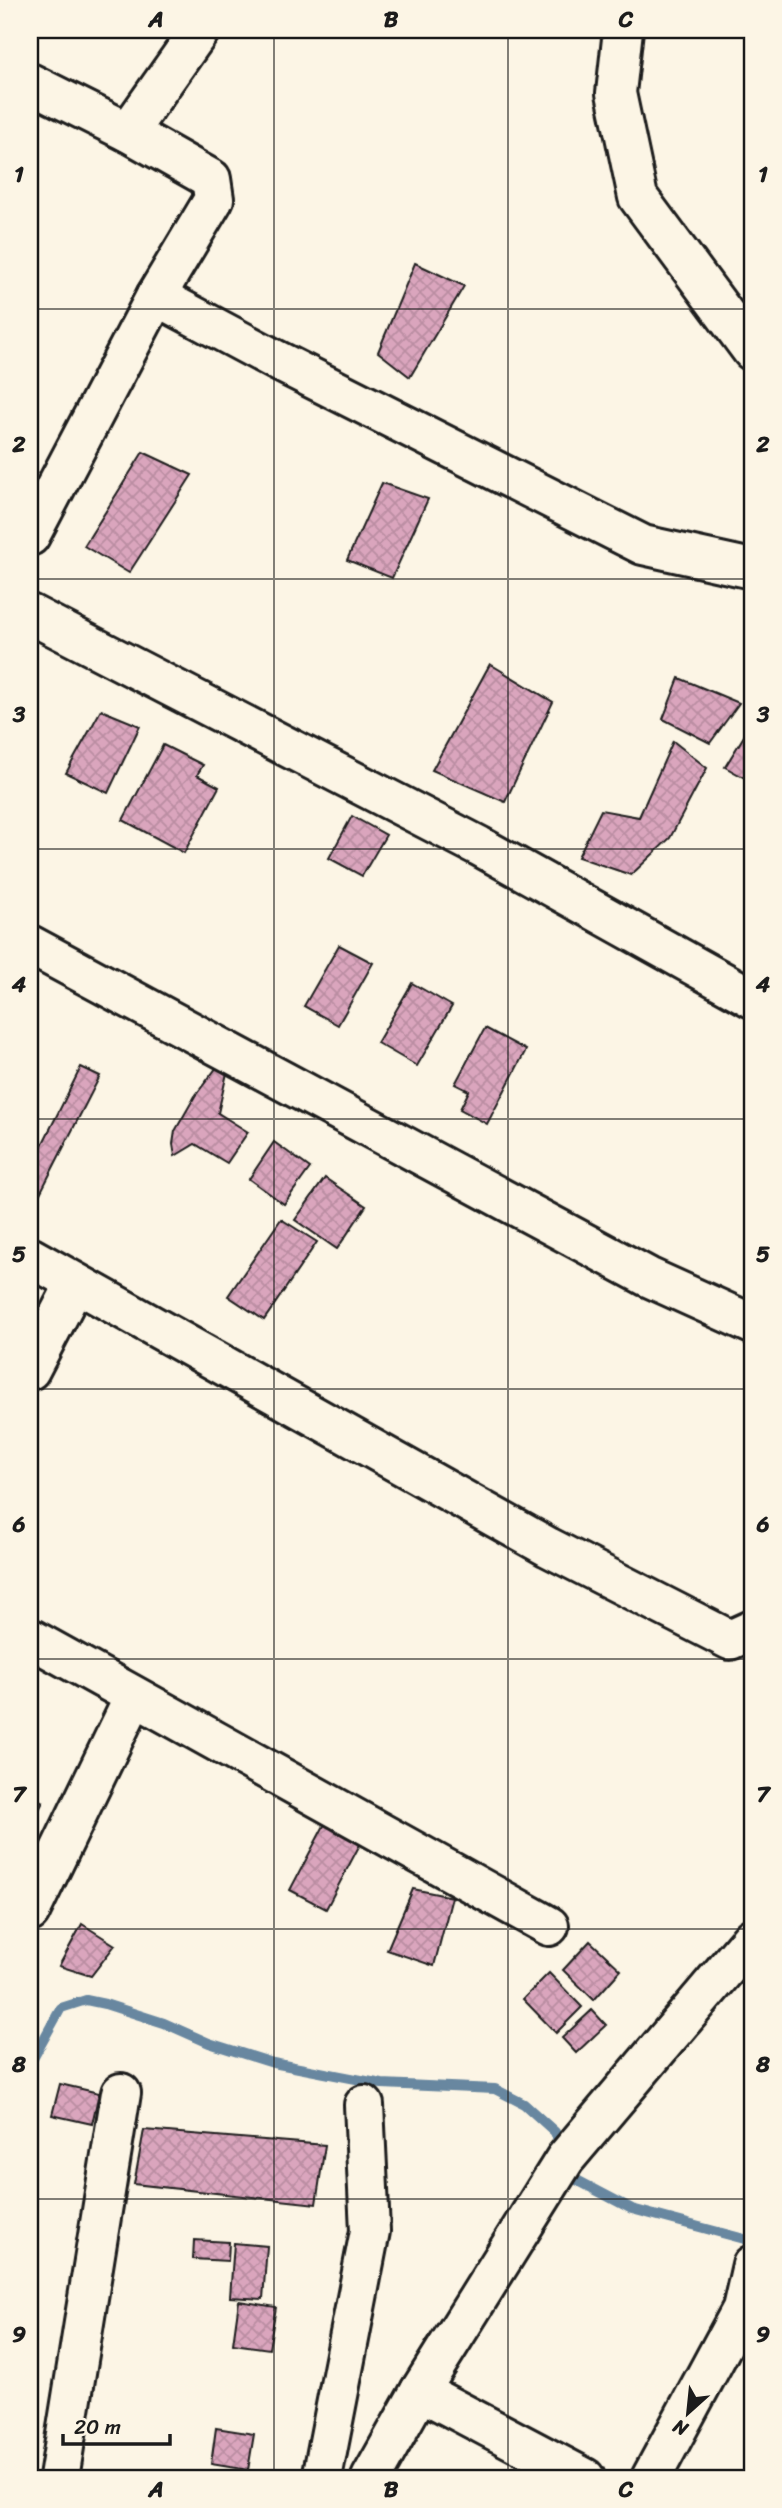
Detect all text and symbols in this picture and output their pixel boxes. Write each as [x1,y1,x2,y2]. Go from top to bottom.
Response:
text: A [147,0,164,40]
text: B [384,0,399,40]
text: C [618,0,634,40]
text: 1 [14,154,24,195]
text: 1 [758,154,768,195]
text: 2 [11,424,26,465]
text: 2 [755,424,770,465]
text: 3 [12,694,26,735]
text: 3 [756,694,770,735]
text: 4 [11,964,27,1005]
text: 4 [755,964,771,1005]
text: 5 [12,1234,26,1275]
text: 5 [756,1234,770,1275]
text: 6 [11,1504,26,1545]
text: 6 [755,1504,770,1545]
text: 7 [12,1774,27,1815]
text: 7 [756,1774,771,1815]
text: 8 [11,2044,26,2085]
text: 8 [755,2044,770,2085]
text: 9 [12,2314,26,2355]
text: 9 [756,2314,770,2355]
north arrow [652,2378,722,2448]
scale bar [63,2403,170,2447]
text: 20 m [74,2408,121,2446]
text: N [666,2410,695,2446]
text: A [147,2469,164,2508]
text: B [384,2469,399,2508]
text: C [618,2469,634,2508]

